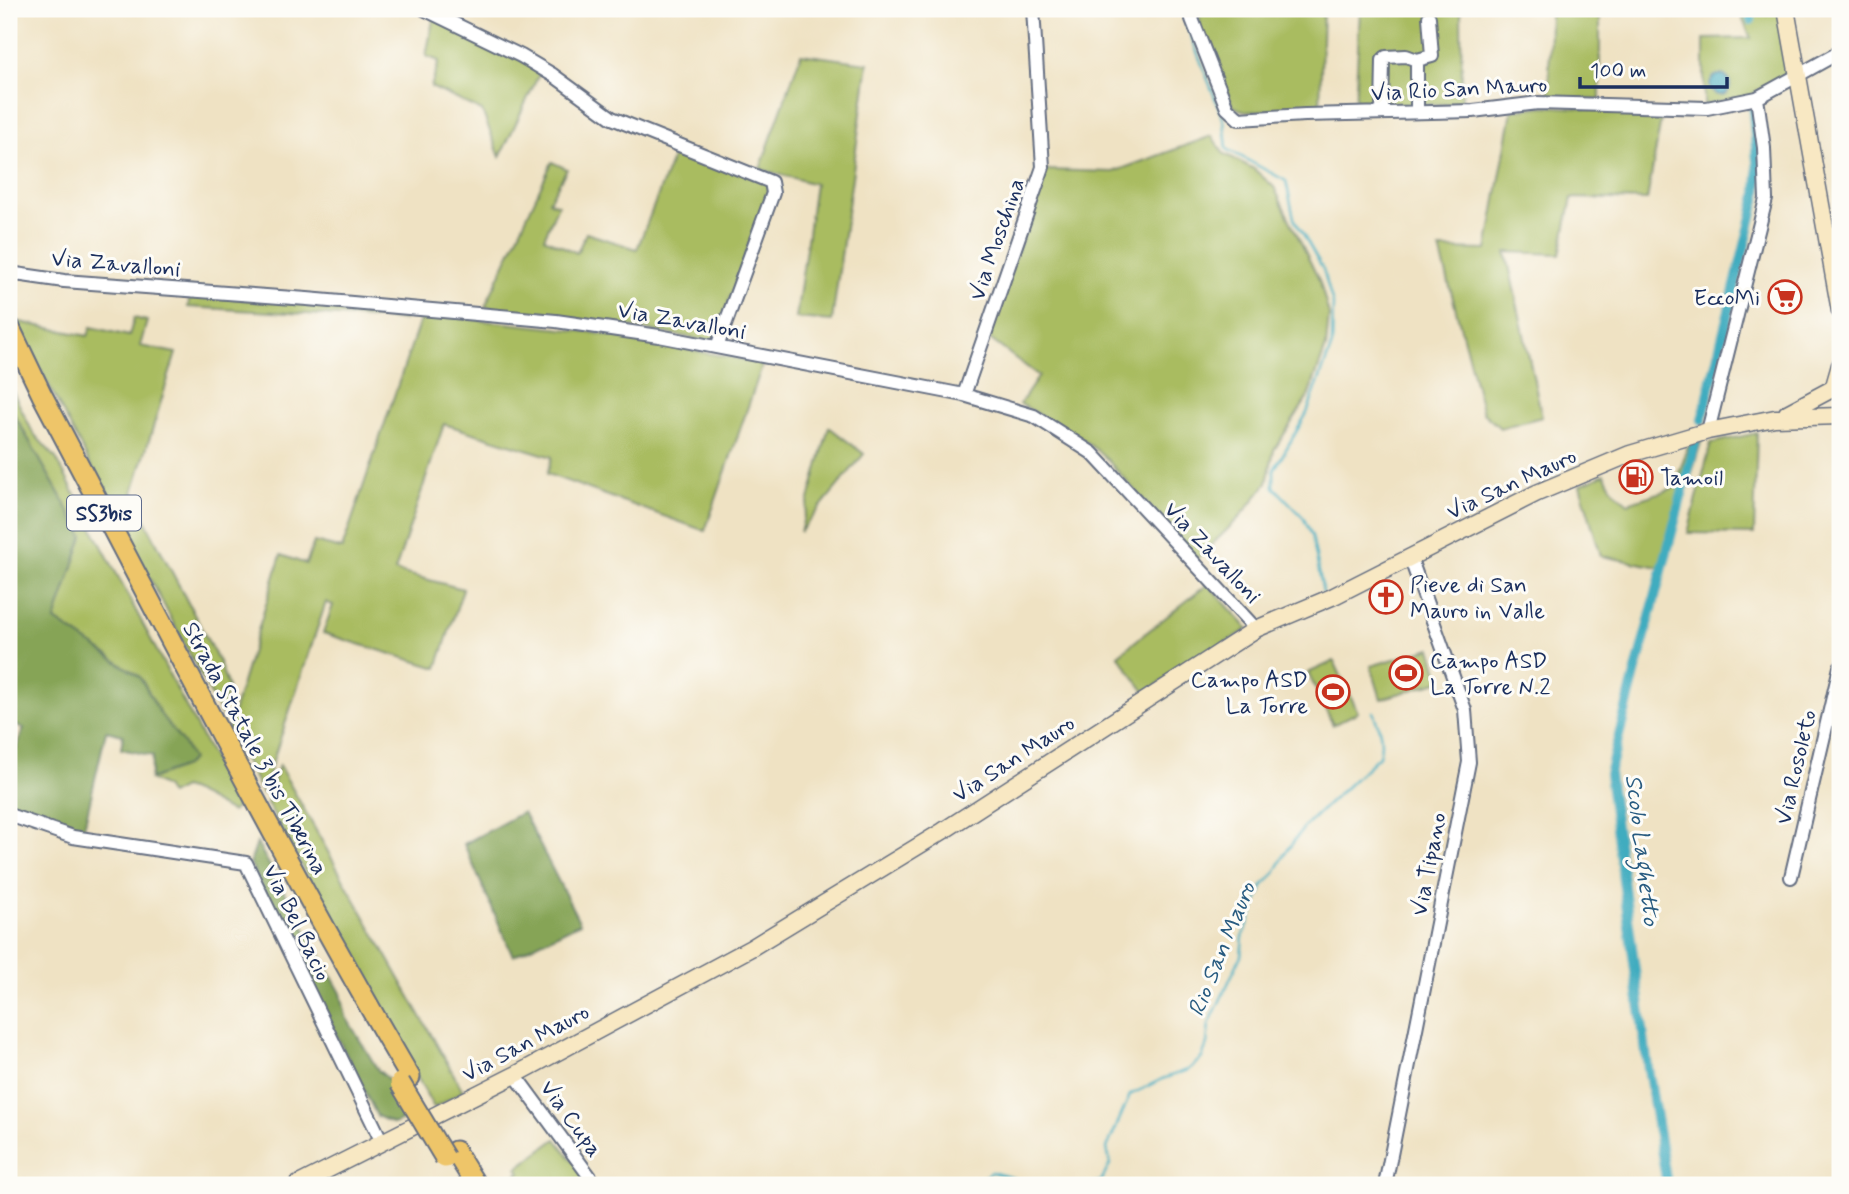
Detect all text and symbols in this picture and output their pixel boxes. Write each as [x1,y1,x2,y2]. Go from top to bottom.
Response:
scale bar [1580,46,1727,90]
text: 100 m [1590,57,1646,85]
street label: Via Rio San Mauro [1370,70,1548,110]
street label: Via Moschina [963,174,1033,305]
street label: Via Zavalloni [50,244,182,286]
supermarket icon: EccoMi [1766,278,1804,316]
place label: EccoMi [1694,284,1760,314]
street label: Via Zavalloni [615,296,748,348]
street label: Via San Mauro [1442,442,1582,528]
fuel station icon: Tamoil [1617,458,1655,496]
place label: Tamoil [1660,464,1723,494]
road number: SS3bis [67,496,141,530]
street label: Via Zavalloni [1156,496,1267,611]
place label: Pieve di San Mauro in Valle [1410,571,1545,627]
church icon: Pieve di San Mauro in Valle [1367,578,1405,616]
street label: Strada Statale 3 bis Tiberina [175,617,334,881]
place label: Campo ASD La Torre N.2 [1430,647,1550,703]
sports icon: Campo ASD La Torre N.2 [1387,654,1425,692]
place label: Campo ASD La Torre [1191,666,1308,722]
sports icon: Campo ASD La Torre [1314,673,1352,711]
street label: Via Rosoleto [1769,707,1825,828]
street label: Via San Mauro [947,709,1081,810]
water label: Scolo Laghetto [1614,773,1666,929]
street label: Via Tipano [1405,810,1455,919]
street label: Via Bel Bacio [255,860,337,986]
water label: Rio San Mauro [1181,877,1264,1021]
street label: Via San Mauro [457,998,595,1090]
street label: Via Cupa [532,1075,609,1164]

